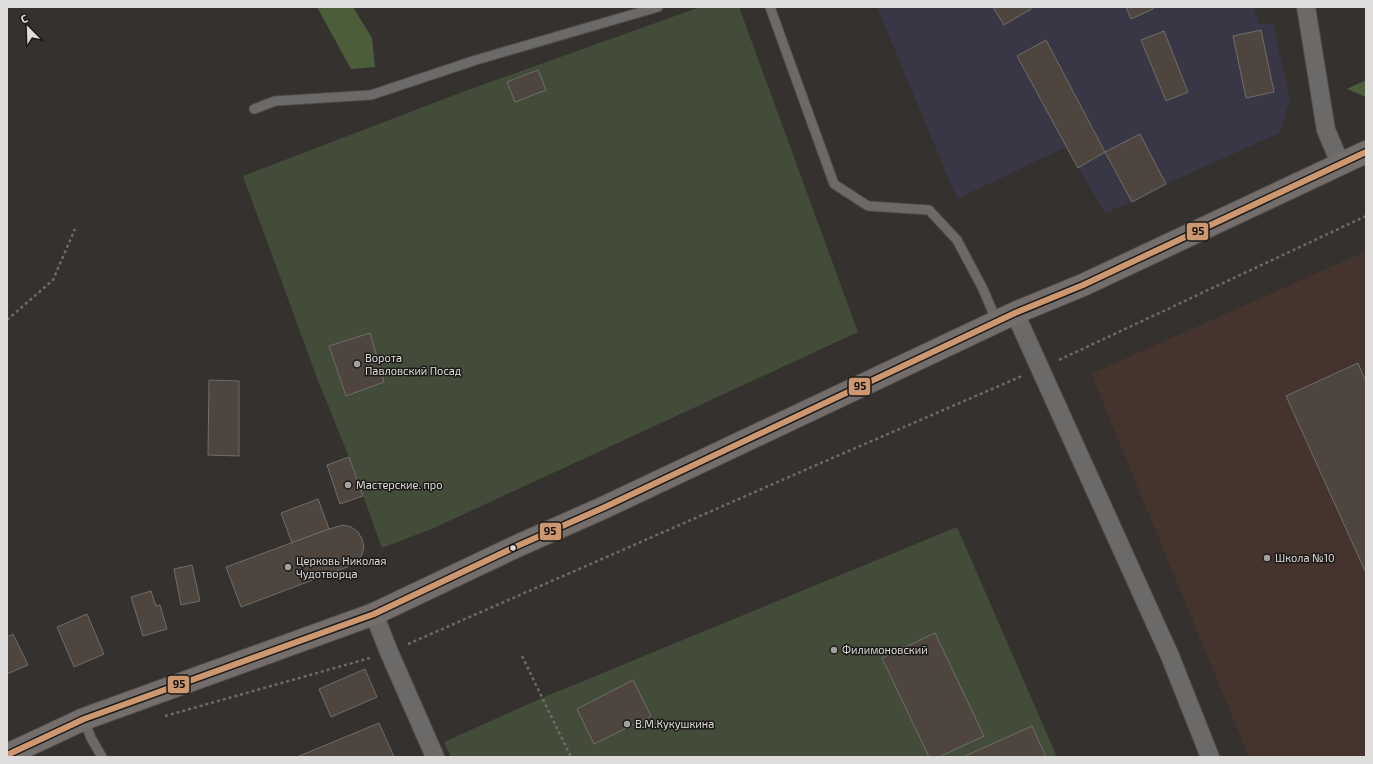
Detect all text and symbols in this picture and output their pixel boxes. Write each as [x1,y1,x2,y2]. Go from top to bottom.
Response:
north arrow [8,8,48,48]
text: С [18,11,30,26]
line badge: 95 [1186,222,1209,241]
text: 95 [1192,224,1204,237]
place label: Ворота Павловский Посад [365,351,462,377]
marker: Ворота Павловский Посад [352,359,362,369]
line badge: 95 [848,377,871,396]
text: 95 [854,379,866,392]
place label: Мастерские. про [356,478,442,491]
marker: Мастерские. про [343,480,353,490]
line badge: 95 [539,522,562,541]
text: 95 [544,524,556,537]
unlabelled marker [508,543,518,553]
place label: Школа №10 [1275,551,1335,564]
marker: Школа №10 [1262,553,1272,563]
place label: Церковь Николая Чудотворца [296,554,386,581]
marker: Церковь Николая Чудотворца [283,562,293,572]
place label: Филимоновский [842,643,928,656]
marker: Филимоновский [829,645,839,655]
line badge: 95 [167,675,190,694]
text: 95 [173,677,185,690]
place label: В.М.Кукушкина [635,717,714,731]
marker: В.М.Кукушкина [622,719,632,729]

